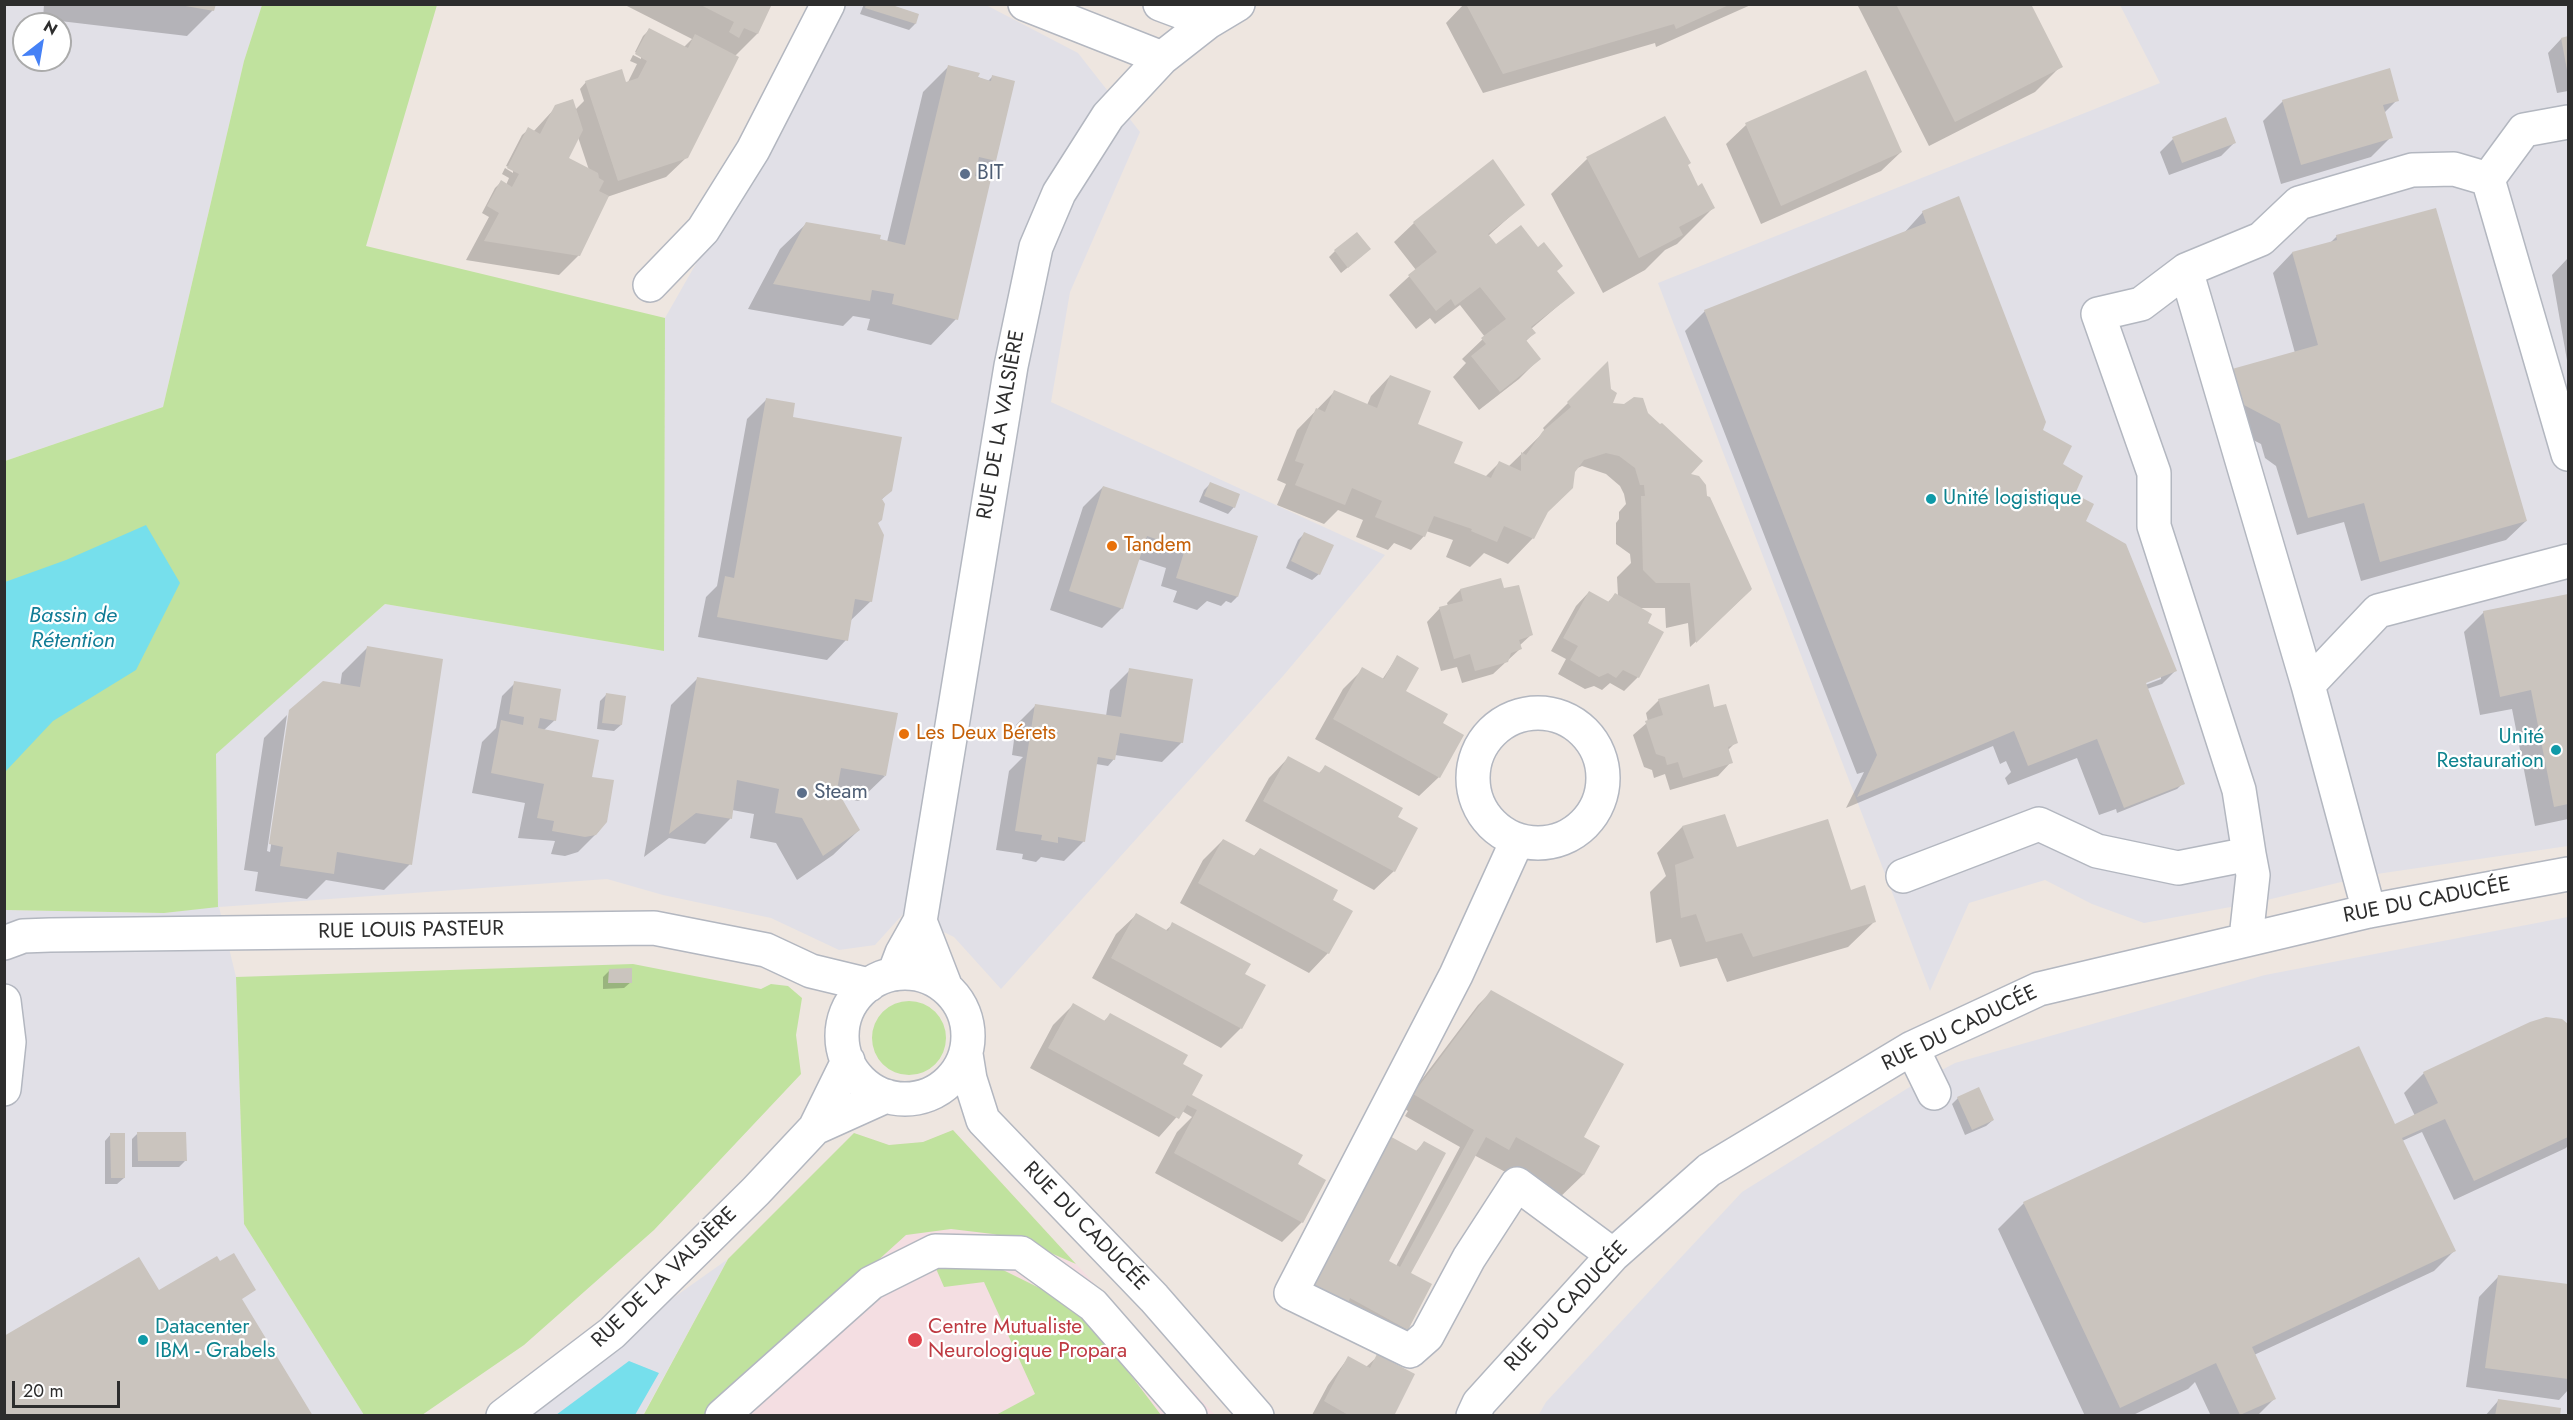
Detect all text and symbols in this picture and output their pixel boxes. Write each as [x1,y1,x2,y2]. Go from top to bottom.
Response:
north arrow [12,12,72,72]
text: N [39,15,62,41]
place label: BIT [977,161,1004,187]
marker: BIT [958,167,972,181]
street label: RUE DE LA VALSIÈRE [973,328,1031,522]
place label: Unité logistique [1943,486,2081,512]
marker: Unité logistique [1924,492,1938,506]
place label: Tandem [1124,533,1192,559]
marker: Tandem [1105,539,1119,553]
water label: Bassin de Rétention [29,604,117,656]
place label: Les Deux Bérets [916,721,1056,747]
place label: Unité Restauration [2437,725,2544,775]
marker: Les Deux Bérets [897,727,911,741]
marker: Unité Restauration [2549,743,2563,757]
place label: Steam [814,780,868,806]
marker: Steam [795,786,809,800]
street label: RUE DU CADUCÉE [2341,872,2513,930]
street label: RUE LOUIS PASTEUR [318,917,504,945]
street label: RUE DU CADUCÉE [1878,981,2042,1077]
street label: RUE DU CADUCÉE [1017,1157,1153,1297]
street label: RUE DE LA VALSIÈRE [587,1202,743,1354]
street label: RUE DU CADUCÉE [1500,1236,1634,1378]
place label: Datacenter IBM - Grabels [155,1315,276,1365]
place label: Centre Mutualiste Neurologique Propara [928,1315,1127,1365]
marker: Centre Mutualiste Neurologique Propara [906,1331,924,1349]
marker: Datacenter IBM - Grabels [136,1333,150,1347]
scale bar [15,1369,123,1407]
text: 20 m [23,1378,63,1404]

